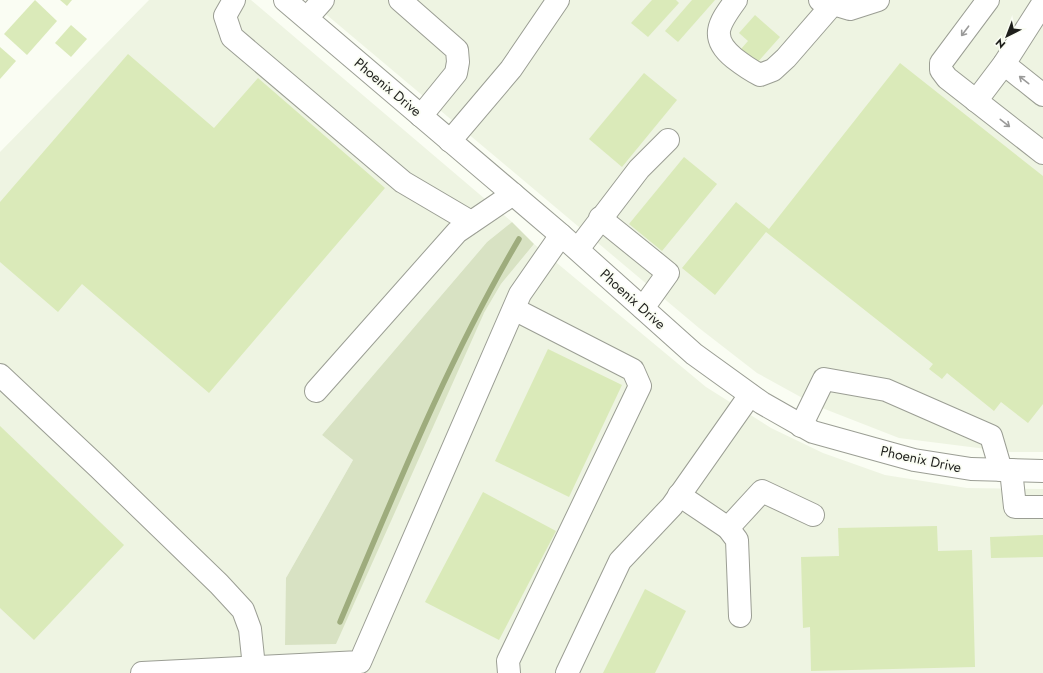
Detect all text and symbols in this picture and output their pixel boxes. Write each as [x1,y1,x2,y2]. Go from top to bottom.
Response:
north arrow [987,16,1027,56]
one-way arrow [961,25,969,36]
text: N [992,35,1009,52]
street label: Phoenix Drive [350,53,426,121]
one-way arrow [1018,75,1029,84]
one-way arrow [999,118,1010,127]
street label: Phoenix Drive [596,264,670,334]
street label: Phoenix Drive [879,441,963,477]

